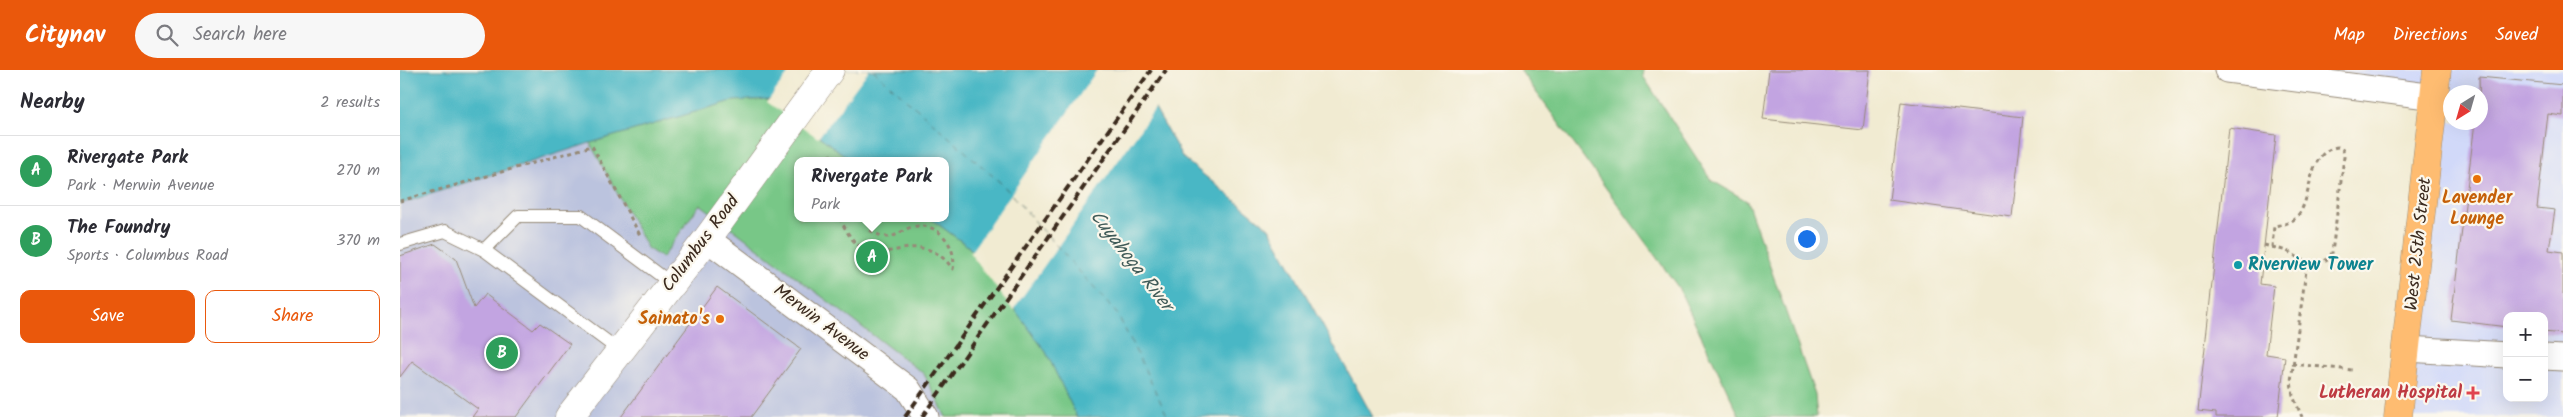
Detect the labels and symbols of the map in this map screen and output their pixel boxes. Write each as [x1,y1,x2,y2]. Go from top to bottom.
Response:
north arrow [2443,85,2488,130]
marker: Lavender Lounge [2471,173,2483,185]
street label: West 25th Street [2398,175,2441,312]
place label: Lavender Lounge [2442,184,2514,234]
street label: Columbus Road [655,188,748,299]
water label: Cuyahoga River [1082,204,1182,321]
your location [1794,226,1820,252]
pin: A [856,238,888,276]
place label: Riverview Tower [2248,251,2375,280]
marker: Riverview Tower [2232,259,2244,271]
street label: Merwin Avenue [767,277,875,369]
place label: Sainato's [638,305,711,334]
marker: Sainato's [714,313,726,325]
pin: B [486,334,518,372]
place label: Lutheran Hospital [2319,379,2462,408]
marker: Lutheran Hospital [2466,386,2480,400]

